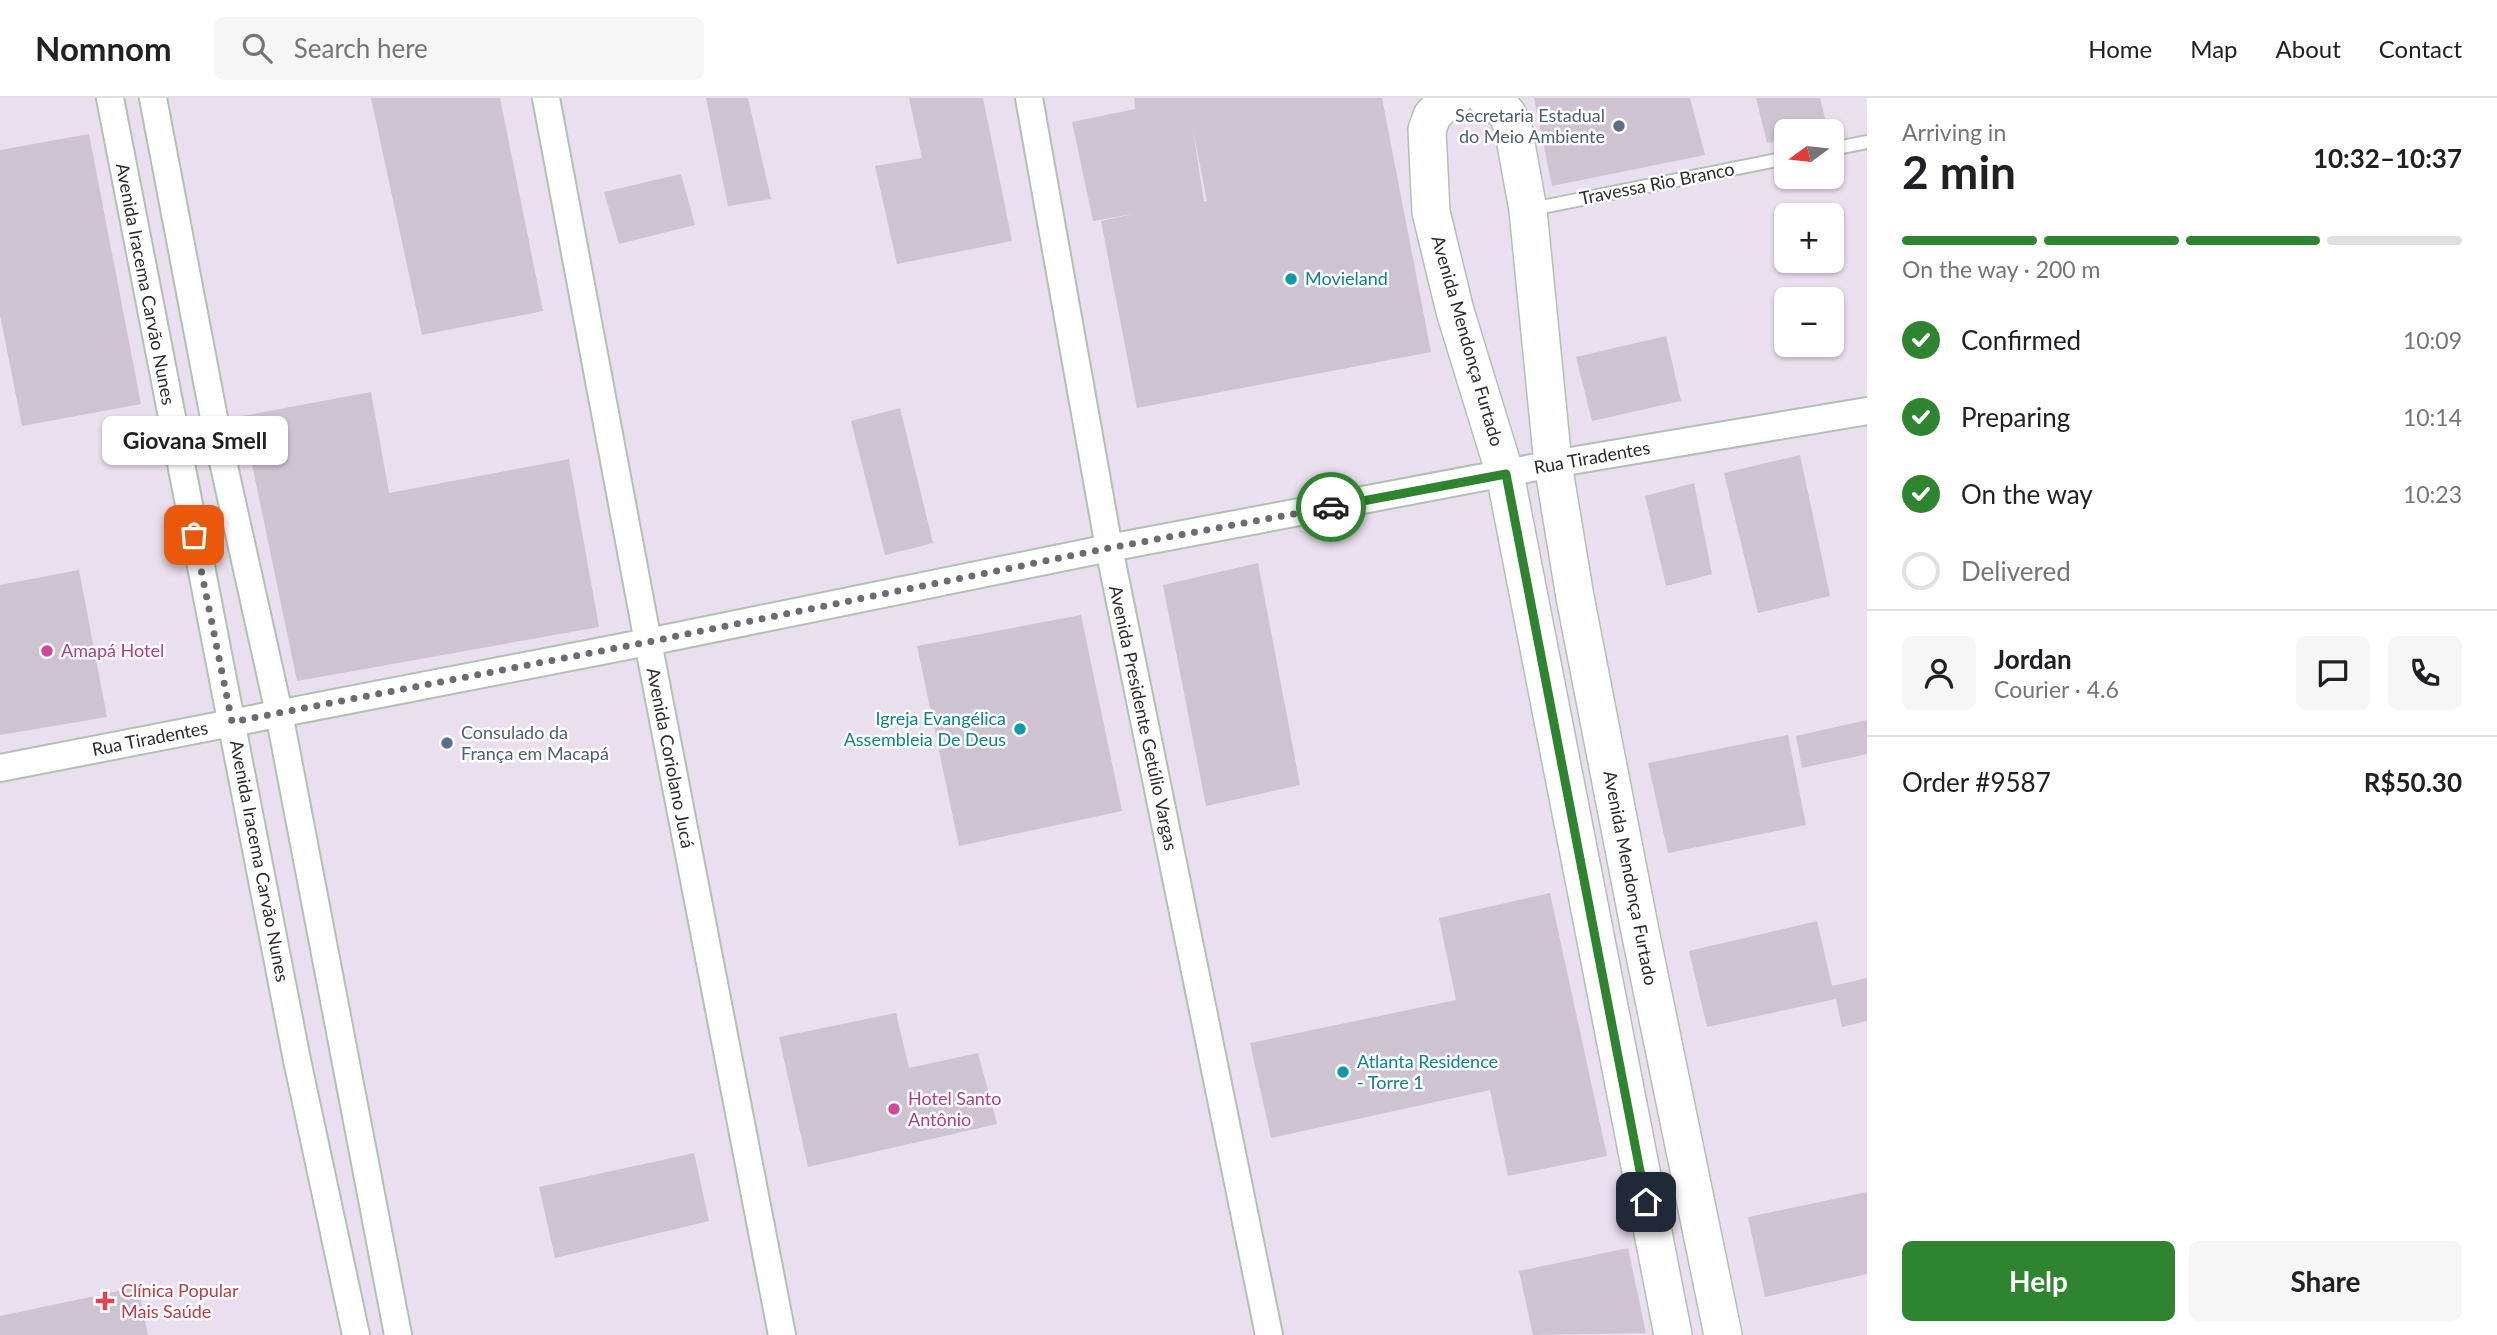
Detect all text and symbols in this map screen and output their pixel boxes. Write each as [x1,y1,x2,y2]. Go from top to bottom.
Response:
search box [214,17,704,80]
text: Nomnom [35,28,172,68]
icon: search [238,29,276,67]
text: Search here [294,32,428,64]
text: Home [2088,34,2152,63]
text: Map [2190,34,2238,63]
text: About [2276,34,2341,63]
text: Contact [2379,34,2462,63]
place label: Secretaria Estadual do Meio Ambiente [1455,104,1605,147]
marker: Secretaria Estadual do Meio Ambiente [1611,118,1627,134]
text: Arriving in [1902,118,2006,146]
north arrow [1774,119,1844,189]
map controls [1774,119,1844,357]
text: 10:32–10:37 [2313,142,2462,174]
text: 2 min [1902,144,2016,199]
street label: Travessa Rio Branco [1578,157,1736,209]
street label: Avenida Iracema Carvão Nunes [112,161,180,407]
button: + [1774,203,1844,273]
street label: Avenida Mendonça Furtado [1427,233,1509,449]
text: On the way · 200 m [1902,255,2101,283]
place label: Movieland [1305,267,1388,289]
marker: Movieland [1283,271,1299,287]
button: − [1774,287,1844,357]
icon: check [1902,321,1940,359]
text: Confirmed [1961,324,2081,356]
text: 10:09 [2403,326,2462,354]
icon: check [1902,398,1940,436]
text: Preparing [1961,401,2070,433]
text: 10:14 [2403,403,2462,431]
callout: Giovana Smell [101,416,287,465]
text: Giovana Smell [123,426,267,454]
street label: Rua Tiradentes [1532,436,1652,478]
courier [1296,472,1366,542]
icon: check [1902,475,1940,513]
text: On the way [1961,478,2093,510]
text: 10:23 [2403,480,2462,508]
icon: car [1312,488,1350,526]
pin [164,505,224,565]
icon: bag [175,516,213,554]
text: Delivered [1961,555,2071,587]
street label: Avenida Presidente Getúlio Vargas [1105,583,1183,853]
button: person [1902,636,1976,710]
button: chat [2296,636,2370,710]
button: phone [2388,636,2462,710]
place label: Amapá Hotel [61,639,164,661]
marker: Amapá Hotel [39,643,55,659]
text: Jordan [1994,643,2072,675]
street label: Avenida Coriolano Jucá [643,666,699,850]
text: Courier · 4.6 [1994,675,2119,703]
place label: Igreja Evangélica Assembleia De Deus [844,707,1006,750]
street label: Rua Tiradentes [90,716,210,760]
place label: Consulado da França em Macapá [461,721,609,764]
marker: Igreja Evangélica Assembleia De Deus [1012,721,1028,737]
marker: Consulado da França em Macapá [439,735,455,751]
street label: Avenida Iracema Carvão Nunes [226,738,294,984]
text: Order #9587 [1902,766,2051,798]
text: R$50.30 [2364,766,2462,798]
street label: Avenida Mendonça Furtado [1599,769,1663,987]
place label: Atlanta Residence - Torre 1 [1357,1050,1498,1093]
marker: Atlanta Residence - Torre 1 [1335,1064,1351,1080]
place label: Hotel Santo Antônio [908,1087,1001,1130]
marker: Hotel Santo Antônio [886,1101,902,1117]
pin [1616,1172,1676,1232]
icon: home [1627,1183,1665,1221]
button: Help [1902,1241,2175,1321]
button: Share [2189,1241,2462,1321]
place label: Clínica Popular Mais Saúde [121,1279,239,1322]
marker: Clínica Popular Mais Saúde [95,1291,115,1311]

